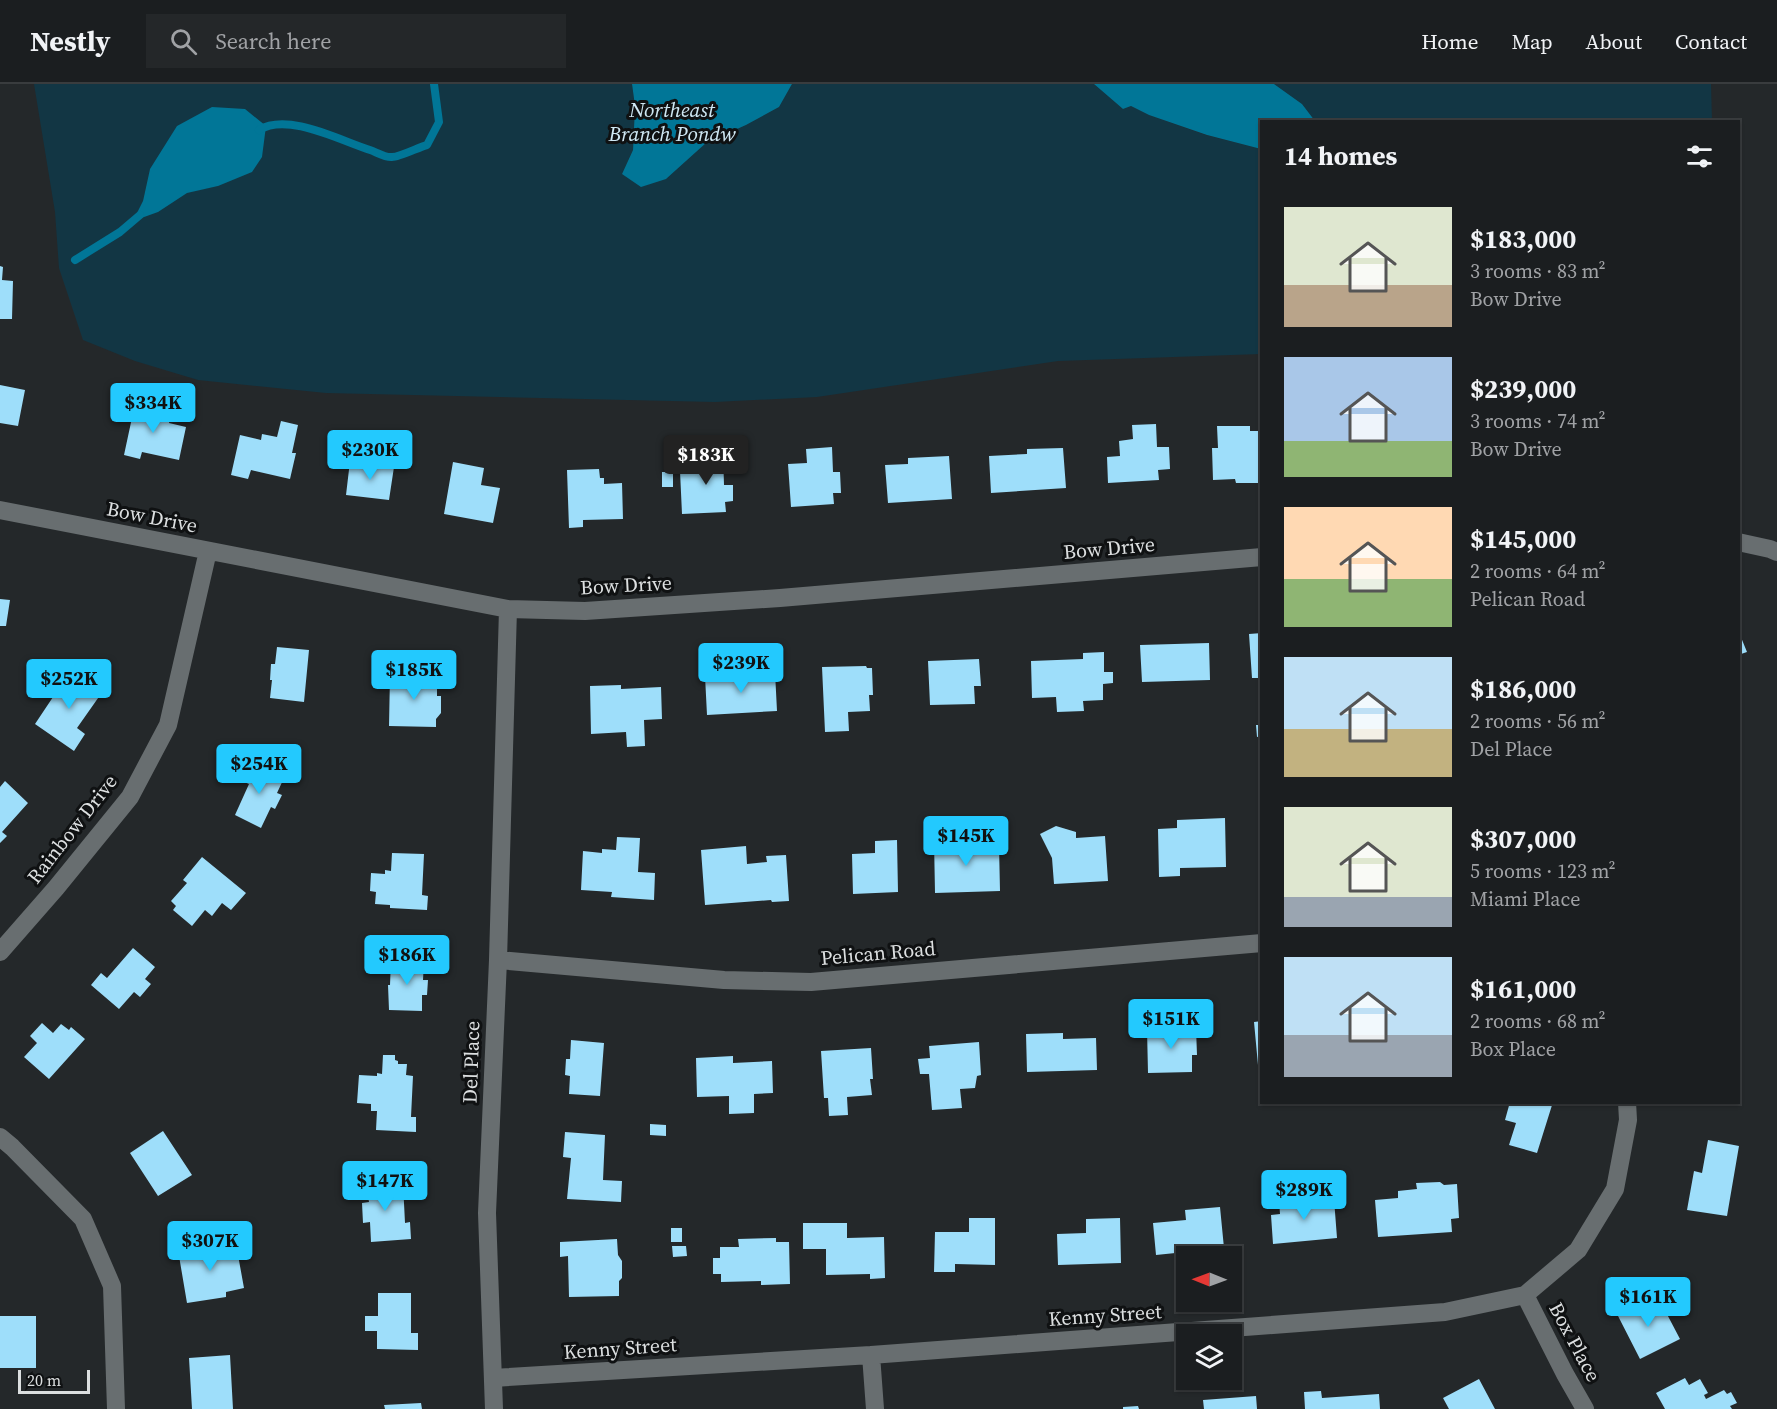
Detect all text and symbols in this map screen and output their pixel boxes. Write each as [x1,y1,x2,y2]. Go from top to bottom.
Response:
search box [146,14,566,68]
text: Nestly [30,22,110,60]
icon: search [167,25,200,58]
text: Search here [215,26,331,56]
text: Home [1421,27,1479,56]
text: Map [1512,27,1553,56]
text: About [1586,27,1642,56]
text: Contact [1675,27,1747,56]
water label: Northeast Branch Pondw [607,95,736,148]
text: 14 homes [1284,138,1397,174]
icon: filters [1683,140,1716,173]
text: $183,000 [1470,221,1576,257]
icon: home [1332,231,1404,303]
text: 3 rooms · 83 m² [1470,257,1606,285]
text: Bow Drive [1470,285,1562,313]
text: $239,000 [1470,371,1576,407]
icon: home [1332,381,1404,453]
pin: $334K [111,383,195,434]
text: $334K [124,388,182,416]
text: 3 rooms · 74 m² [1470,407,1606,435]
pin: $230K [328,430,412,481]
text: $230K [341,435,399,463]
pin: $183K [664,435,748,486]
text: Bow Drive [1470,435,1562,463]
text: $183K [677,440,735,468]
street label: Bow Drive [104,495,200,539]
text: $145,000 [1470,521,1576,557]
street label: Bow Drive [1062,530,1156,566]
icon: home [1332,531,1404,603]
text: 2 rooms · 64 m² [1470,557,1606,585]
street label: Bow Drive [579,569,673,601]
text: Pelican Road [1470,585,1585,613]
pin: $239K [699,643,783,694]
text: $239K [712,648,770,676]
pin: $185K [372,650,456,701]
text: $185K [385,655,443,683]
pin: $252K [27,659,111,710]
text: $252K [40,664,98,692]
text: $186,000 [1470,671,1576,707]
icon: home [1332,681,1404,753]
text: 2 rooms · 56 m² [1470,707,1606,735]
text: Del Place [1470,735,1553,763]
pin: $254K [217,744,301,795]
text: $254K [230,749,288,777]
street label: Rainbow Drive [20,768,124,890]
pin: $145K [924,816,1008,867]
text: $145K [937,821,995,849]
text: $307,000 [1470,821,1576,857]
icon: home [1332,831,1404,903]
text: 5 rooms · 123 m² [1470,857,1616,885]
text: Miami Place [1470,885,1580,913]
street label: Pelican Road [819,934,937,972]
pin: $186K [365,935,449,986]
text: $186K [378,940,436,968]
text: $161,000 [1470,971,1576,1007]
icon: home [1332,981,1404,1053]
pin: $151K [1129,999,1213,1050]
text: $151K [1142,1004,1200,1032]
text: 2 rooms · 68 m² [1470,1007,1606,1035]
street label: Del Place [456,1020,486,1104]
text: Box Place [1470,1035,1556,1063]
pin: $147K [343,1161,427,1212]
text: $147K [356,1166,414,1194]
pin: $289K [1262,1170,1346,1221]
text: $289K [1275,1175,1333,1203]
pin: $307K [168,1221,252,1272]
text: $307K [181,1226,239,1254]
north arrow [1176,1246,1242,1312]
map controls [1176,1246,1242,1390]
pin: $161K [1606,1277,1690,1328]
text: $161K [1619,1282,1677,1310]
street label: Kenny Street [1047,1297,1163,1333]
street label: Box Place [1542,1297,1608,1387]
button: layers [1176,1324,1242,1390]
street label: Kenny Street [562,1330,678,1366]
scale bar [18,1367,90,1394]
text: 20 m [27,1369,61,1391]

